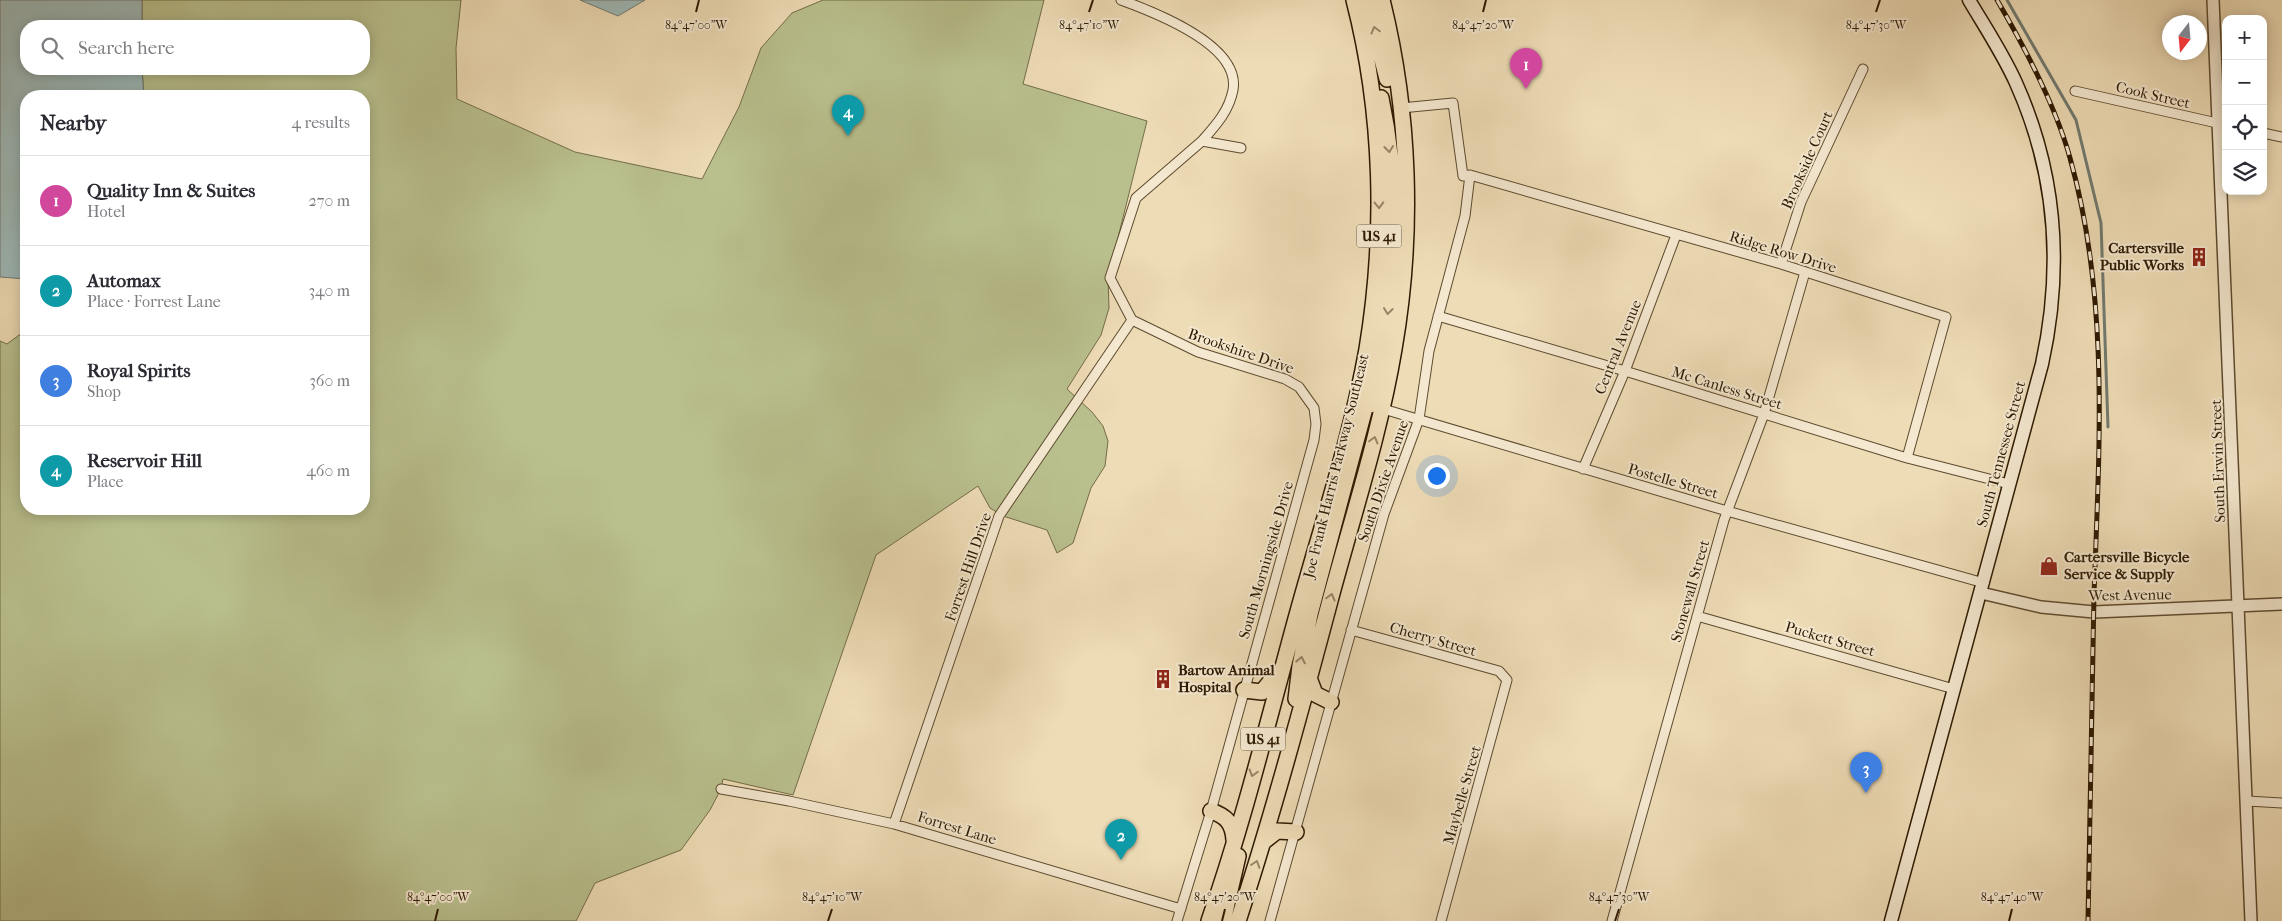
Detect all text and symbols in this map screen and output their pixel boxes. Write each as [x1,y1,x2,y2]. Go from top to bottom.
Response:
north arrow [2162,15,2207,60]
map controls [2222,15,2267,195]
button: + [2222,15,2267,60]
text: 84°47'00"W [665,18,728,32]
text: 84°47'10"W [1059,18,1120,32]
text: 84°47'20"W [1452,18,1515,32]
text: 84°47'30"W [1846,18,1907,32]
search box [20,20,370,75]
one-way arrow [1371,27,1381,35]
icon: search [38,34,66,62]
text: Search here [78,37,174,59]
pin: 1 [1510,48,1542,89]
button: − [2222,60,2267,105]
street label: Cook Street [2114,78,2193,112]
pin: 4 [832,95,864,136]
button: locate [2222,105,2267,150]
street label: Brookside Court [1777,108,1837,212]
text: Nearby [40,111,106,135]
text: 4 results [292,113,350,132]
one-way arrow [1384,145,1394,154]
button: layers [2222,150,2267,195]
text: Quality Inn & Suites [87,180,255,202]
text: 1 [53,191,59,210]
text: 270 m [309,191,350,210]
one-way arrow [1374,201,1384,209]
text: Hotel [87,202,125,221]
road number: US 41 [1356,225,1402,248]
street label: Ridge Row Drive [1727,227,1839,277]
place label: Cartersville Public Works [2100,239,2185,274]
building icon: Cartersville Public Works [2188,246,2210,268]
text: Automax [87,270,161,292]
text: 2 [52,281,60,300]
text: 340 m [308,281,350,300]
text: Place · Forrest Lane [87,292,221,311]
street label: Central Avenue [1591,296,1645,397]
one-way arrow [1383,308,1394,316]
street label: Brookshire Drive [1186,324,1297,378]
street label: Joe Frank Harris Parkway Southeast [1299,351,1373,581]
text: Royal Spirits [87,360,191,382]
street label: Mc Canless Street [1670,363,1785,414]
text: 3 [53,371,59,390]
text: 360 m [309,371,350,390]
street label: South Tennessee Street [1973,378,2029,529]
text: Shop [87,382,121,401]
street label: South Erwin Street [2207,398,2229,523]
street label: South Dixie Avenue [1354,417,1412,544]
one-way arrow [1368,437,1378,445]
text: Reservoir Hill [87,450,202,472]
street label: Postelle Street [1626,460,1721,503]
text: 4 [51,461,61,480]
text: 460 m [306,461,350,480]
your location [1424,463,1450,489]
text: Place [87,472,123,491]
street label: South Morningside Drive [1235,479,1297,641]
street label: Forrest Hill Drive [941,510,995,624]
street label: Stonewall Street [1667,537,1713,644]
place label: Cartersville Bicycle Service & Supply [2064,548,2190,583]
shop icon: Cartersville Bicycle Service & Supply [2038,555,2060,577]
street label: West Avenue [2087,585,2173,605]
one-way arrow [1325,593,1336,602]
street label: Cherry Street [1388,618,1479,660]
street label: Puckett Street [1783,618,1878,661]
one-way arrow [1295,656,1306,665]
place label: Bartow Animal Hospital [1178,661,1275,696]
building icon: Bartow Animal Hospital [1152,668,1174,690]
road number: US 41 [1240,728,1286,751]
street label: Maybelle Street [1439,743,1485,847]
pin: 3 [1850,752,1882,793]
one-way arrow [1249,769,1259,777]
street label: Forrest Lane [915,807,999,849]
pin: 2 [1105,819,1137,860]
one-way arrow [1250,860,1260,868]
text: 84°47'00"W [407,890,470,904]
text: 84°47'10"W [802,890,863,904]
text: 84°47'20"W [1194,890,1257,904]
text: 84°47'30"W [1589,890,1650,904]
text: 84°47'40"W [1981,890,2045,904]

